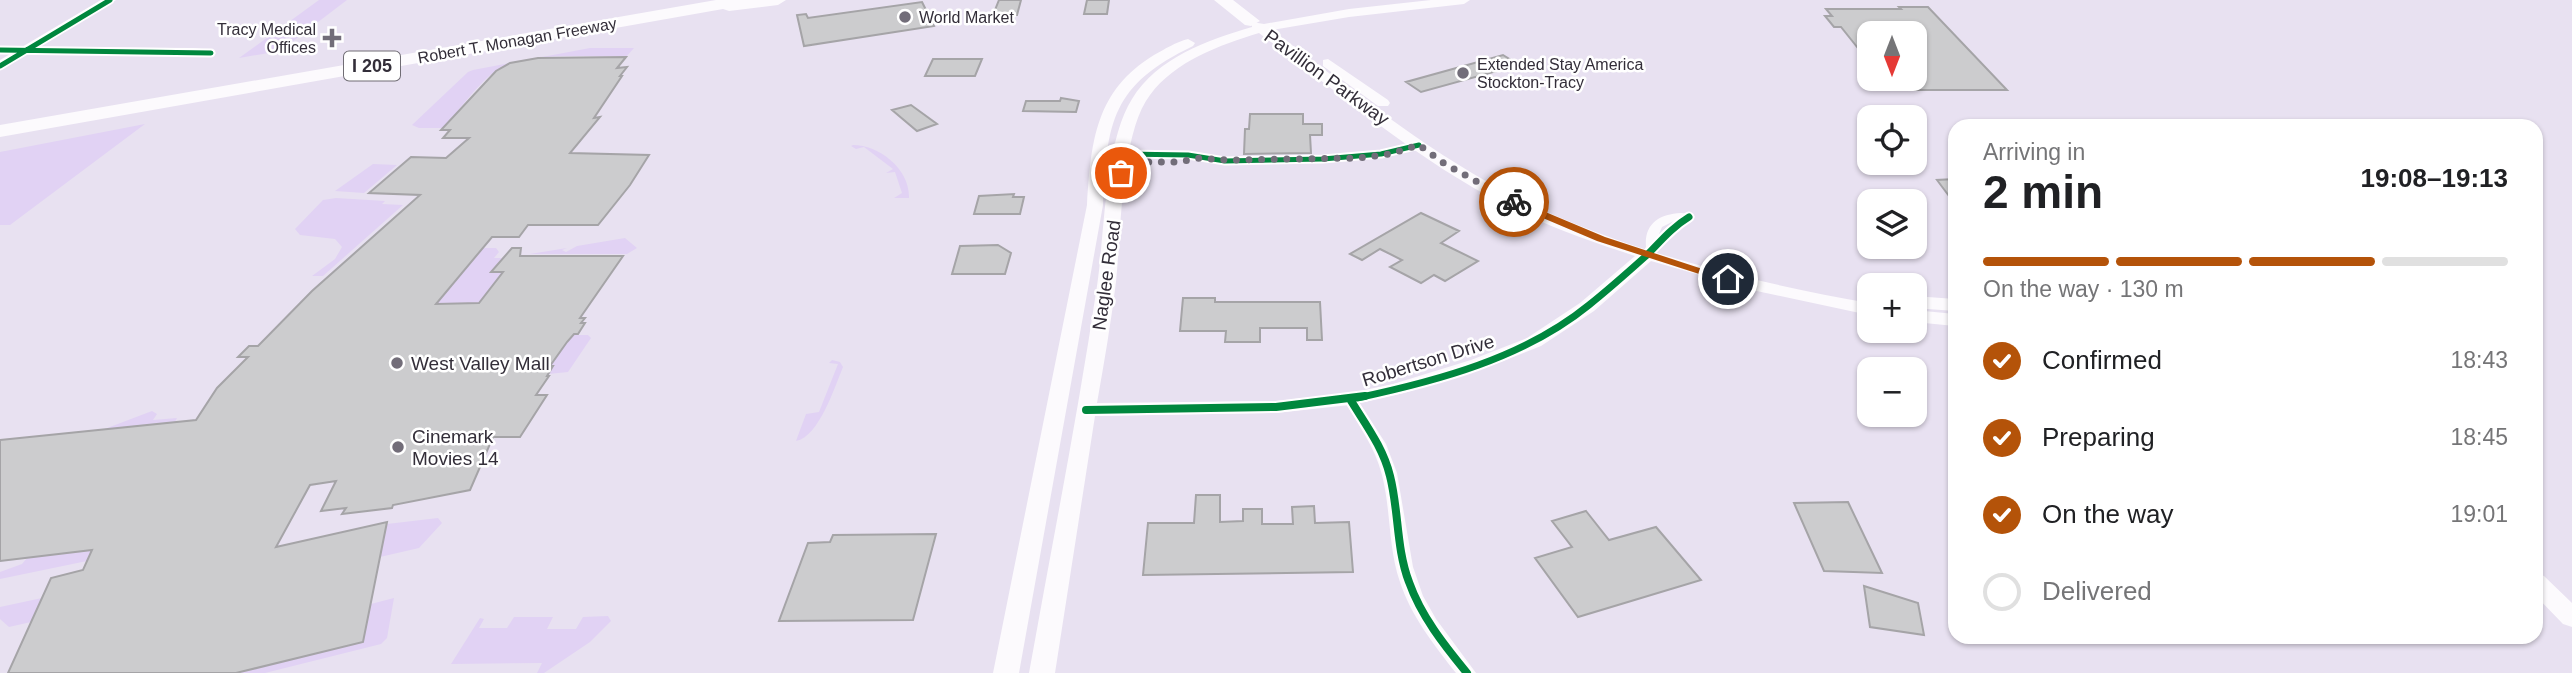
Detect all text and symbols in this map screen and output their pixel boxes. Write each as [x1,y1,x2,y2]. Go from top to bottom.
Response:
marker: World Market [897,9,913,25]
place label: World Market [919,9,1014,26]
street label: Robert T. Monagan Freeway [416,15,618,66]
place label: Tracy Medical Offices [217,21,316,56]
north arrow [1857,21,1927,91]
map controls [1857,21,1927,427]
street label: Pavillion Parkway [1260,25,1394,130]
marker: Tracy Medical Offices [322,28,342,48]
road number: I 205 [344,52,400,80]
place label: Extended Stay America Stockton-Tracy [1477,56,1643,91]
marker: Extended Stay America Stockton-Tracy [1455,65,1471,81]
button: locate [1857,105,1927,175]
text: Arriving in [1983,139,2085,165]
pin [1091,143,1151,203]
icon: bag [1102,154,1140,192]
text: 19:08–19:13 [2361,163,2508,193]
text: 2 min [1983,166,2103,218]
courier [1479,167,1549,237]
icon: bike [1495,183,1533,221]
button: layers [1857,189,1927,259]
street label: Naglee Road [1088,219,1125,331]
pin [1698,249,1758,309]
icon: home [1709,260,1747,298]
button: + [1857,273,1927,343]
text: On the way · 130 m [1983,276,2184,302]
street label: Robertson Drive [1359,330,1497,391]
icon: check [1983,342,2021,380]
text: Confirmed [2042,345,2162,375]
text: 18:43 [2450,347,2508,373]
place label: West Valley Mall [411,353,550,374]
marker: West Valley Mall [389,355,405,371]
button: − [1857,357,1927,427]
icon: check [1983,419,2021,457]
text: Preparing [2042,422,2155,452]
text: 18:45 [2450,424,2508,450]
place label: Cinemark Movies 14 [412,426,499,469]
marker: Cinemark Movies 14 [390,439,406,455]
icon: check [1983,496,2021,534]
text: On the way [2042,499,2174,529]
text: 19:01 [2450,501,2508,527]
text: Delivered [2042,576,2152,606]

